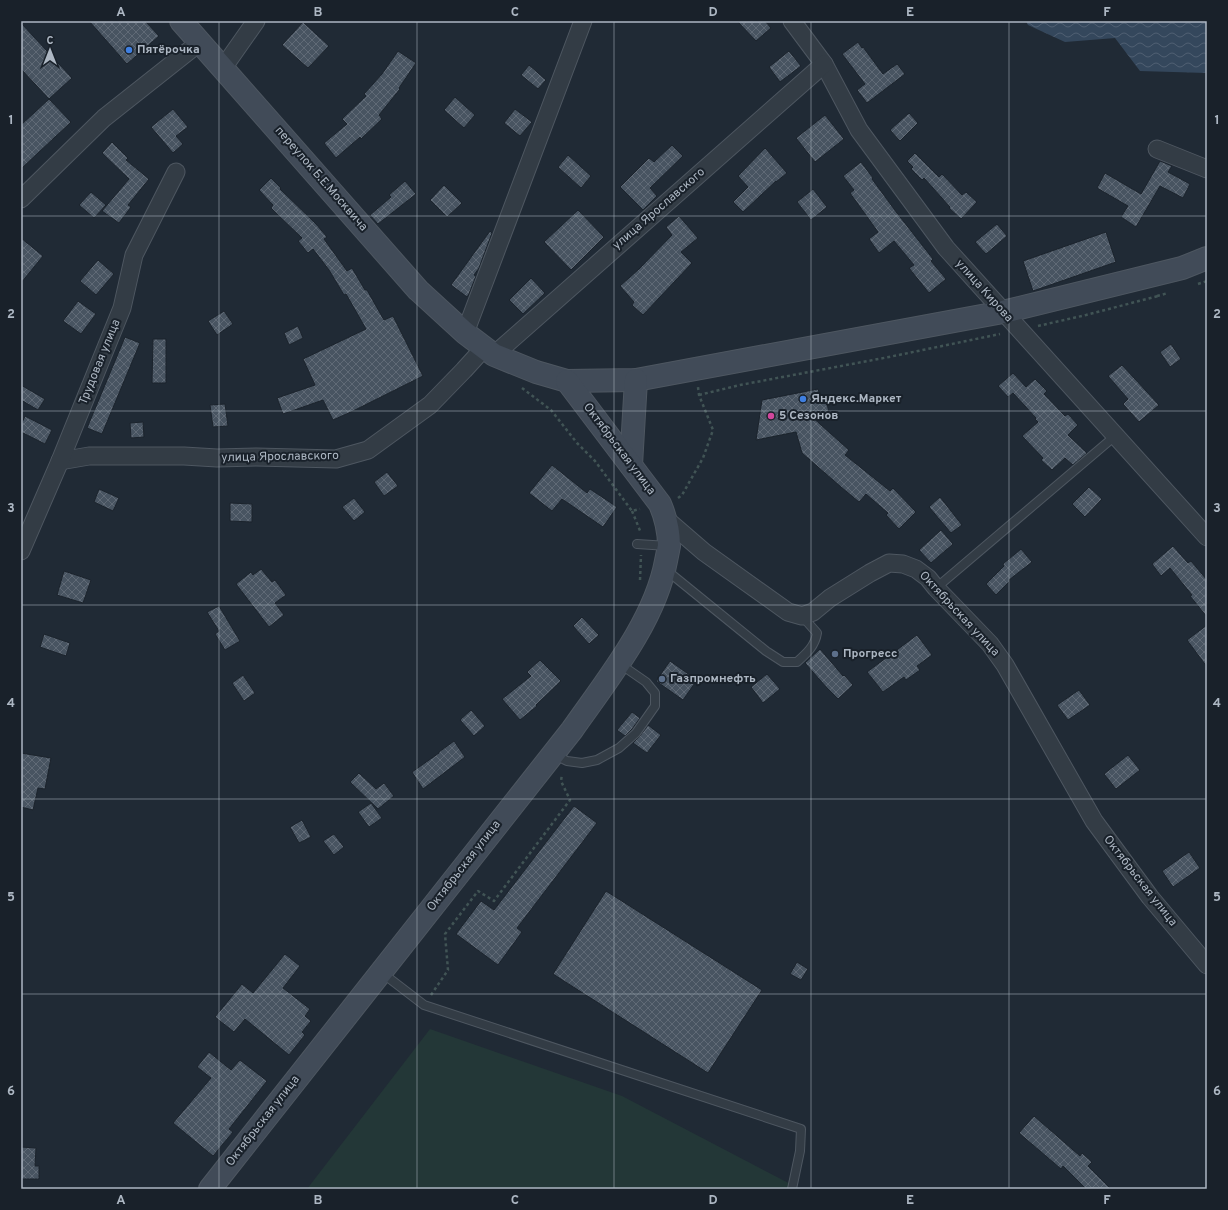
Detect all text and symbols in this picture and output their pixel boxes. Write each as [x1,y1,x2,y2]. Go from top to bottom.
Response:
text: A [116,5,126,21]
text: B [314,5,323,21]
text: C [511,5,519,21]
text: D [708,5,718,21]
text: E [906,5,914,21]
text: F [1103,5,1111,21]
north arrow [30,30,70,70]
text: С [46,34,54,48]
place label: Пятёрочка [137,42,200,58]
marker: Пятёрочка [124,45,134,55]
text: 1 [8,113,14,129]
text: 1 [1214,113,1220,129]
street label: переулок Б.Е.Москвича [271,123,371,235]
street label: улица Ярославского [609,164,709,254]
street label: улица Кирова [952,256,1016,326]
text: 2 [7,307,15,323]
text: 2 [1213,307,1221,323]
street label: Трудовая улица [76,317,124,407]
place label: Яндекс.Маркет [811,391,902,407]
marker: Яндекс.Маркет [798,394,808,404]
street label: Октябрьская улица [579,400,659,498]
place label: 5 Сезонов [779,408,838,424]
marker: 5 Сезонов [766,411,776,421]
street label: улица Ярославского [221,448,339,466]
text: 3 [7,501,15,517]
text: 3 [1213,501,1221,517]
street label: Октябрьская улица [915,568,1003,660]
place label: Прогресс [843,646,898,662]
marker: Прогресс [830,649,840,659]
place label: Газпромнефть [670,671,756,687]
marker: Газпромнефть [657,674,667,684]
text: 4 [7,696,15,712]
text: 4 [1213,696,1221,712]
street label: Октябрьская улица [423,817,505,915]
street label: Октябрьская улица [1099,832,1181,930]
text: 5 [7,890,15,906]
text: 5 [1213,890,1221,906]
street label: Октябрьская улица [222,1072,304,1170]
text: 6 [7,1084,15,1100]
text: 6 [1213,1084,1221,1100]
text: A [116,1193,126,1209]
text: B [314,1193,323,1209]
text: C [511,1193,519,1209]
text: D [708,1193,718,1209]
text: E [906,1193,914,1209]
text: F [1103,1193,1111,1209]

